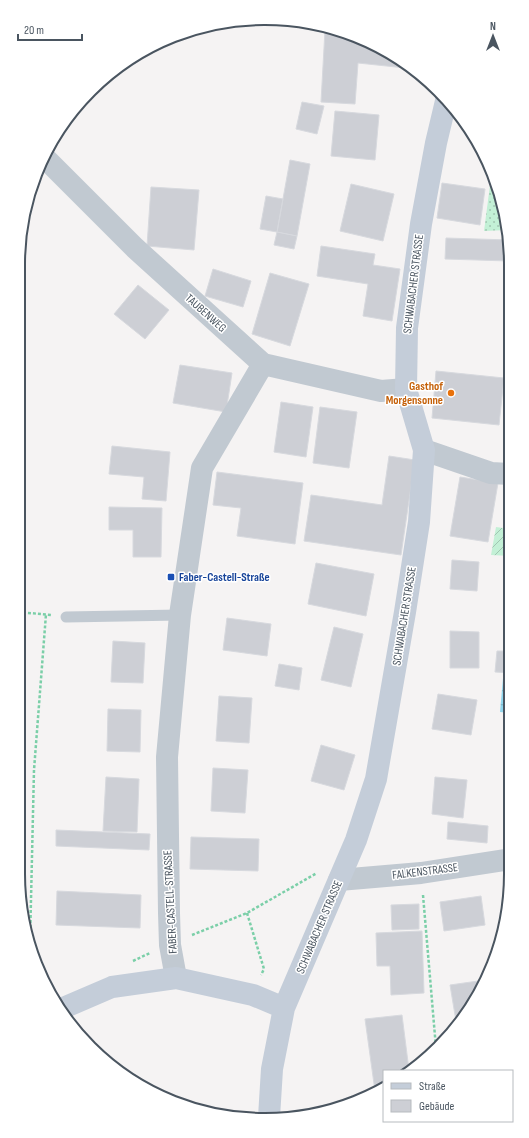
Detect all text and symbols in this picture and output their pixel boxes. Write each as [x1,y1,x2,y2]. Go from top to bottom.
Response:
scale bar [18,16,82,42]
north arrow [473,16,513,56]
text: N [490,20,496,33]
text: 20 m [24,23,44,38]
street label: SCHWABACHER STRASSE [400,234,427,335]
street label: TAUBENWEG [182,291,229,336]
place label: Gasthof Morgensonne [386,379,443,408]
marker: Gasthof Morgensonne [446,388,456,398]
street label: SCHWABACHER STRASSE [389,566,420,667]
place label: Faber-Castell-Straße [179,570,270,585]
marker: Faber-Castell-Straße [166,572,176,582]
street label: FABER-CASTELL-STRASSE [160,850,181,954]
street label: FALKENSTRASSE [391,860,459,883]
street label: SCHWABACHER STRASSE [293,878,346,976]
legend [383,1070,513,1122]
text: Straße [419,1079,446,1094]
text: Gebäude [419,1099,454,1114]

